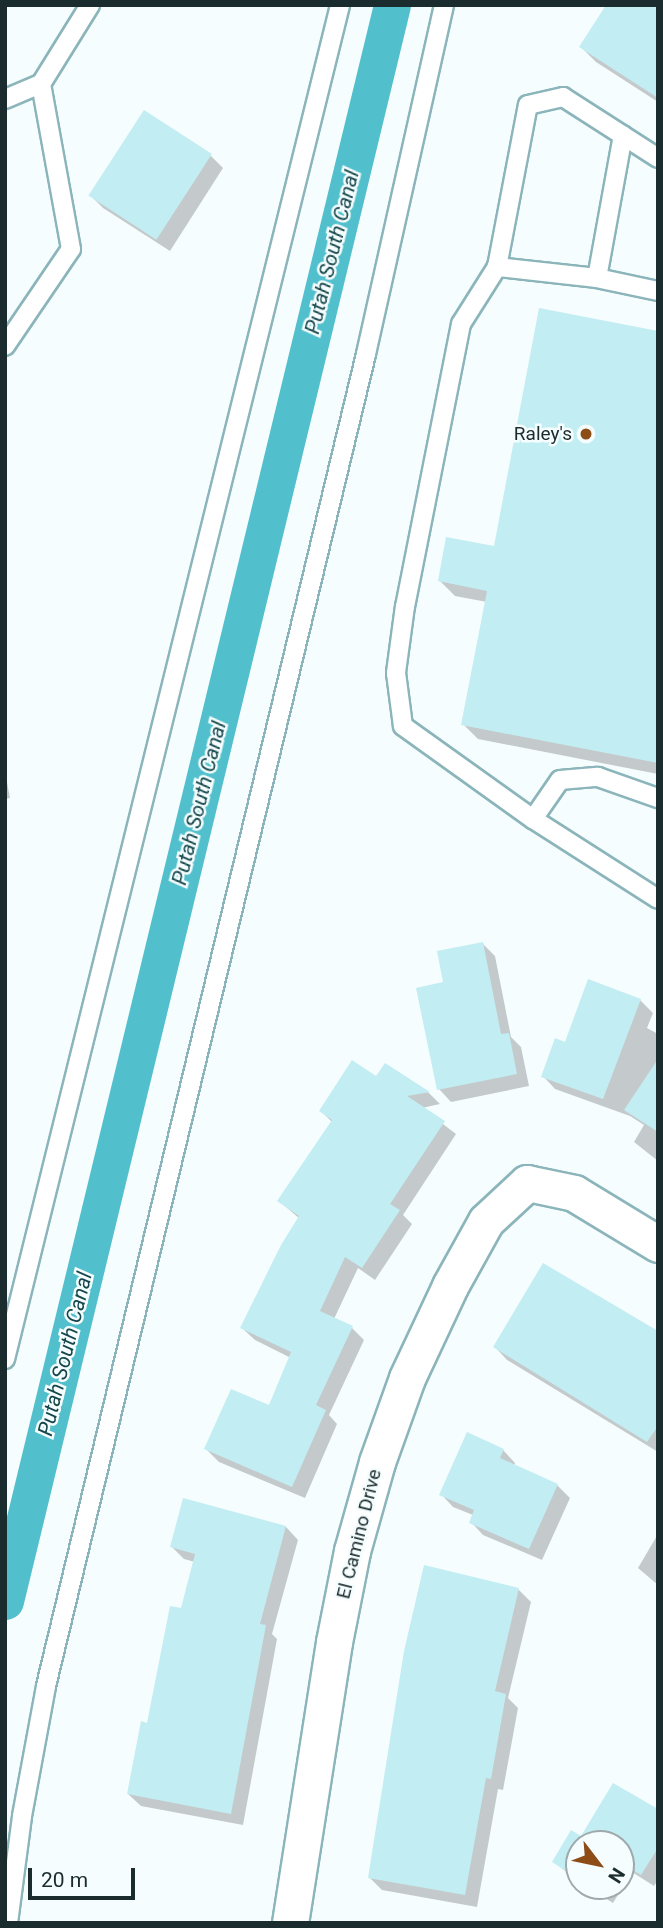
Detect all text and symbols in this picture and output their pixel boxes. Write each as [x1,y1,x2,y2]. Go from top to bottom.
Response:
water label: Putah South Canal [299,168,365,336]
place label: Raley's [514,423,572,445]
marker: Raley's [578,426,594,442]
water label: Putah South Canal [166,719,232,887]
water label: Putah South Canal [32,1270,98,1438]
street label: El Camino Drive [332,1467,386,1601]
north arrow [565,1830,635,1900]
scale bar [32,1854,138,1898]
text: N [603,1864,630,1887]
text: 20 m [41,1868,88,1892]

